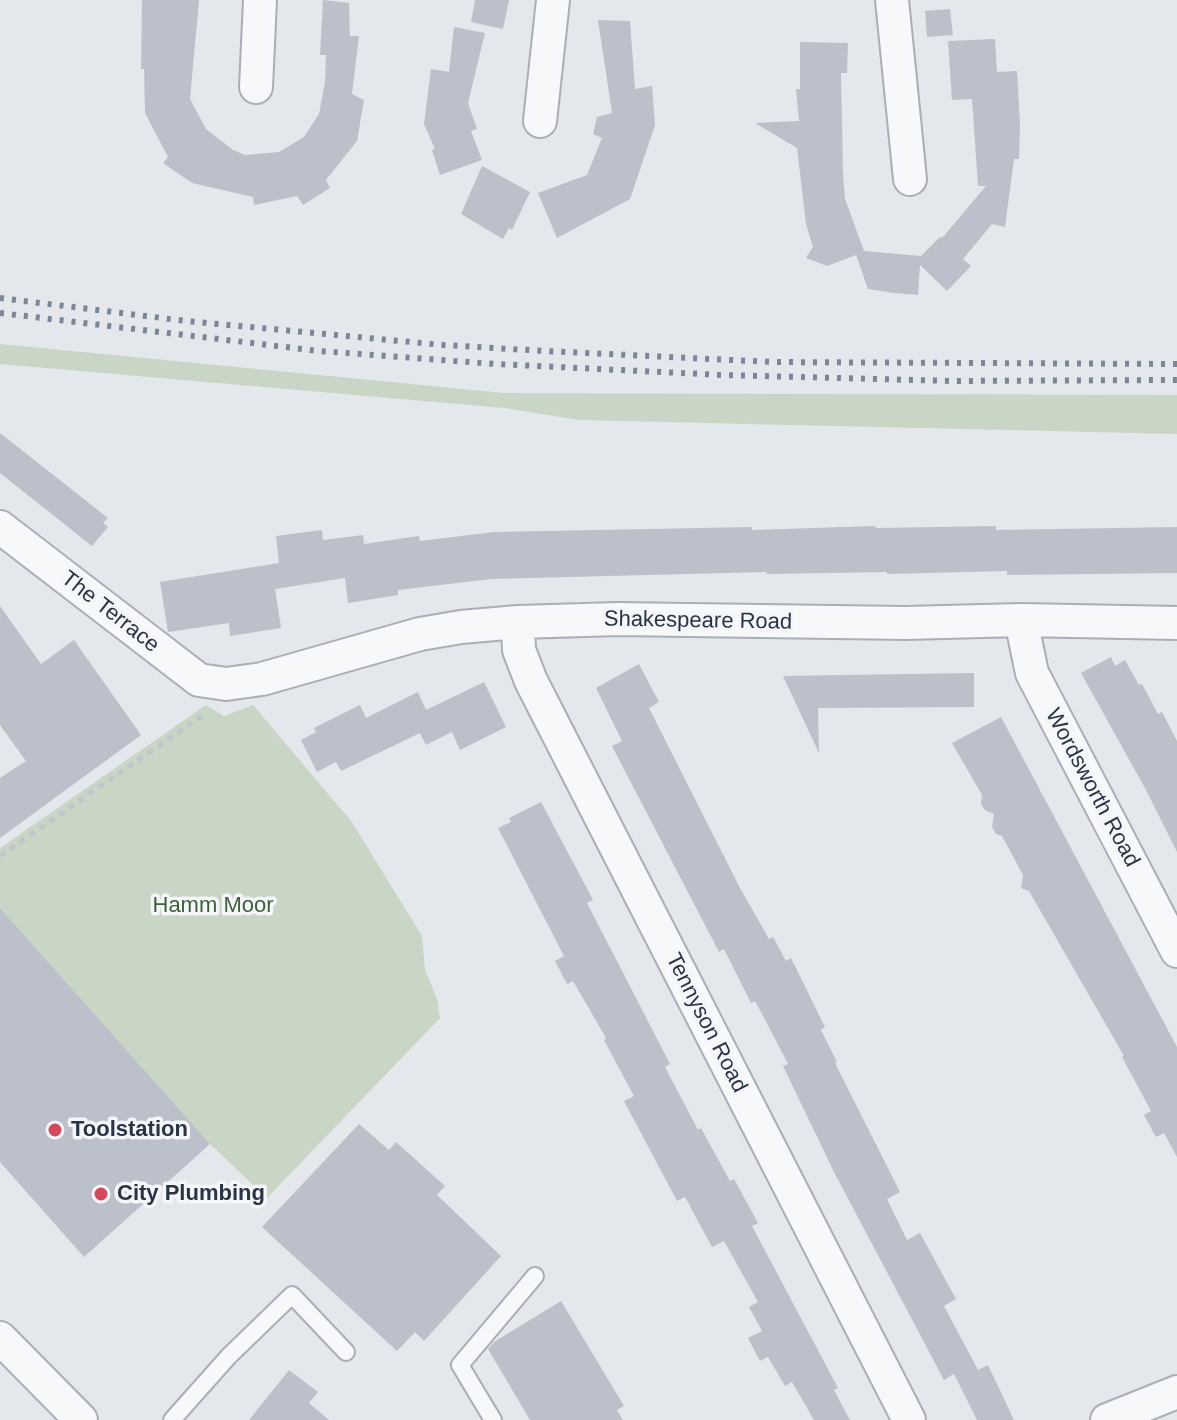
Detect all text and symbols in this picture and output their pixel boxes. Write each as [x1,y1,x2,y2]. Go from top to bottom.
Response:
street label: The Terrace [56,565,164,659]
street label: Shakespeare Road [604,606,792,636]
street label: Wordsworth Road [1039,704,1145,872]
park label: Hamm Moor [152,893,274,919]
street label: Tennyson Road [660,949,752,1097]
place label: Toolstation [71,1117,188,1143]
marker: Toolstation [46,1121,64,1139]
place label: City Plumbing [117,1181,265,1207]
marker: City Plumbing [92,1185,110,1203]

